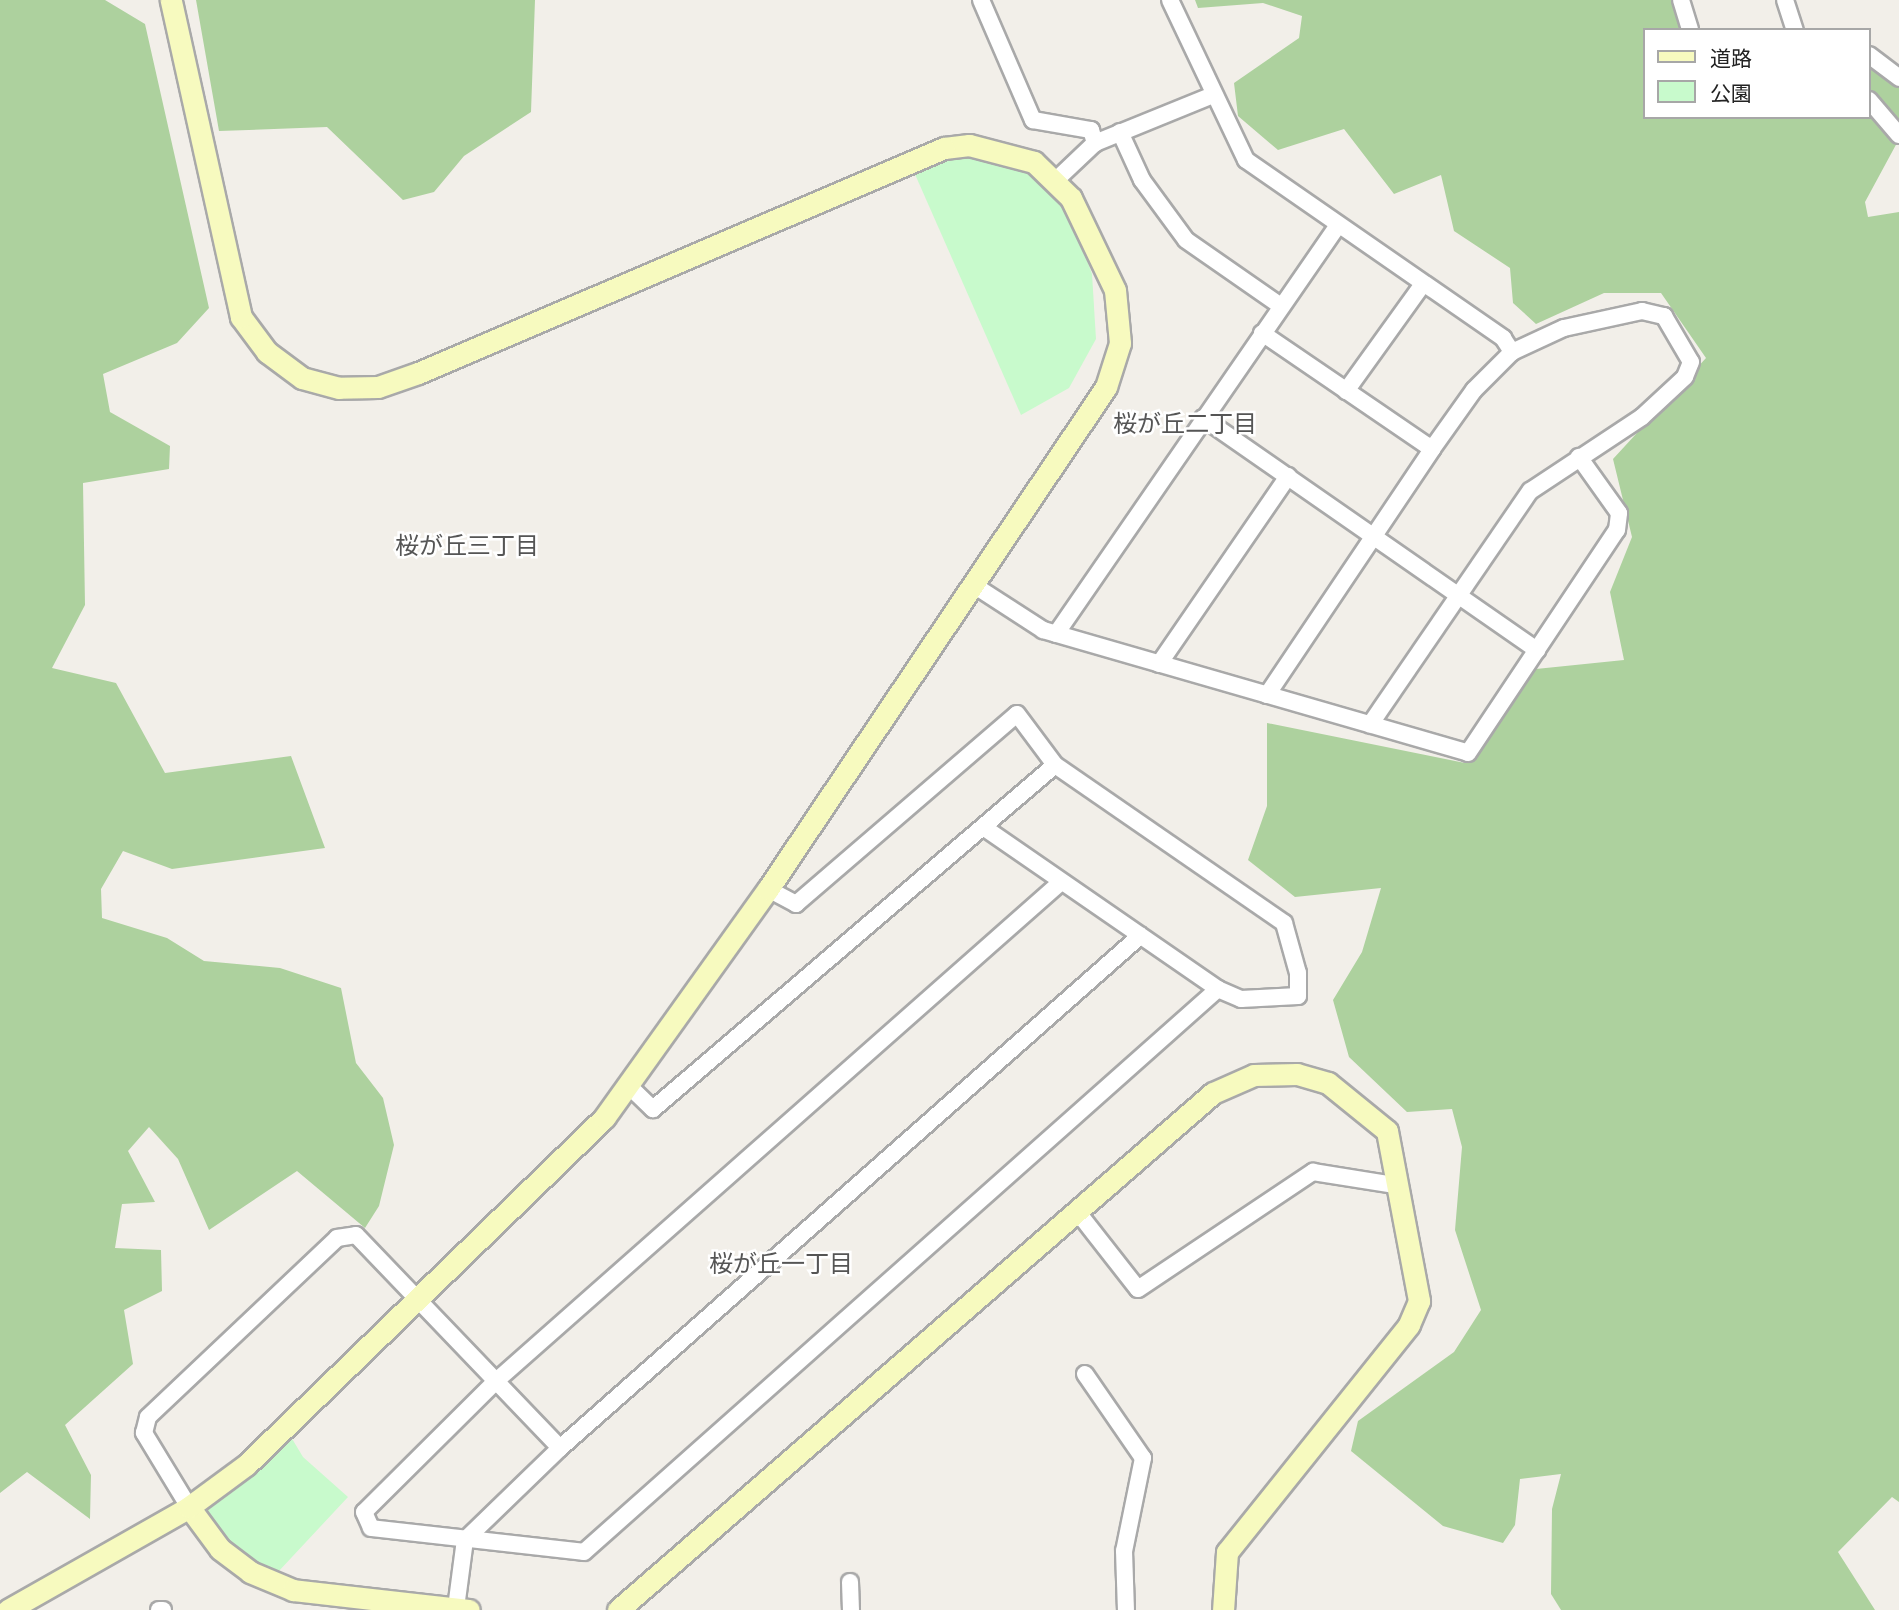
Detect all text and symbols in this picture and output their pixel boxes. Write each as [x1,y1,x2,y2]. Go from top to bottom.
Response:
legend [1644,28,1871,119]
text: 道路 [1710,47,1752,70]
text: 公園 [1710,82,1752,105]
district label: 桜が丘二丁目 [1113,410,1257,438]
district label: 桜が丘三丁目 [395,532,539,560]
district label: 桜が丘一丁目 [709,1250,853,1278]

